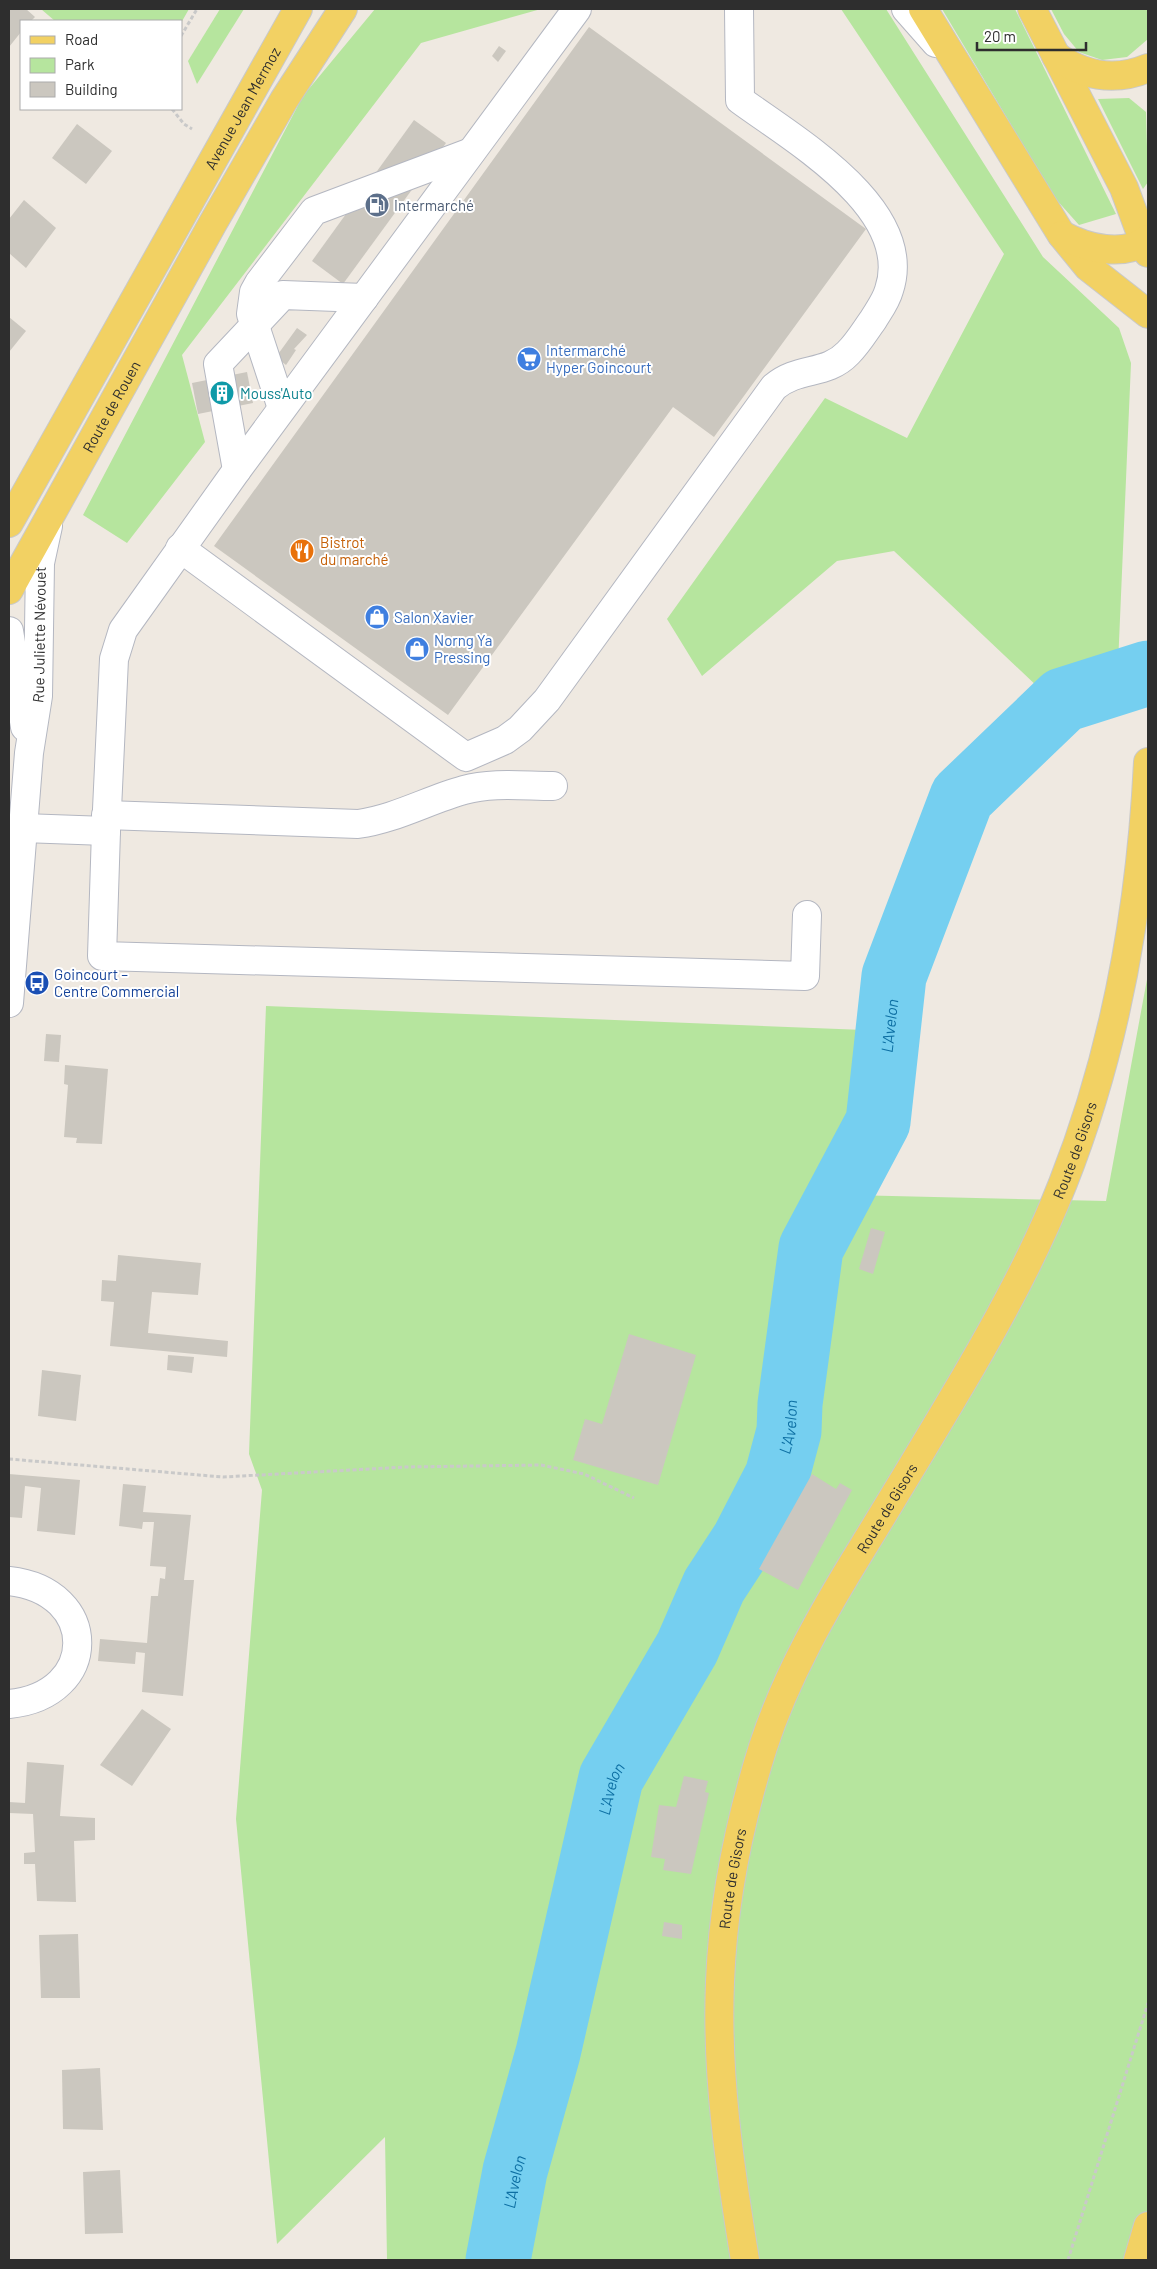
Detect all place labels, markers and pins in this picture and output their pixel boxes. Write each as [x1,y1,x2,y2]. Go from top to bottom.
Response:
fuel station icon: Intermarché [364,192,390,218]
place label: Intermarché [394,196,474,214]
place label: Intermarché Hyper Goincourt [546,341,652,376]
supermarket icon: Intermarché Hyper Goincourt [516,346,542,372]
building icon: Mouss'Auto [209,380,235,406]
place label: Mouss'Auto [240,384,312,402]
place label: Bistrot du marché [320,533,388,568]
restaurant icon: Bistrot du marché [289,538,315,564]
shop icon: Salon Xavier [364,604,390,630]
place label: Salon Xavier [394,608,474,626]
place label: Norng Ya Pressing [434,631,492,666]
shop icon: Norng Ya Pressing [404,636,430,662]
place label: Goincourt – Centre Commercial [54,965,179,1000]
bus stop icon: Goincourt – Centre Commercial [24,970,50,996]

